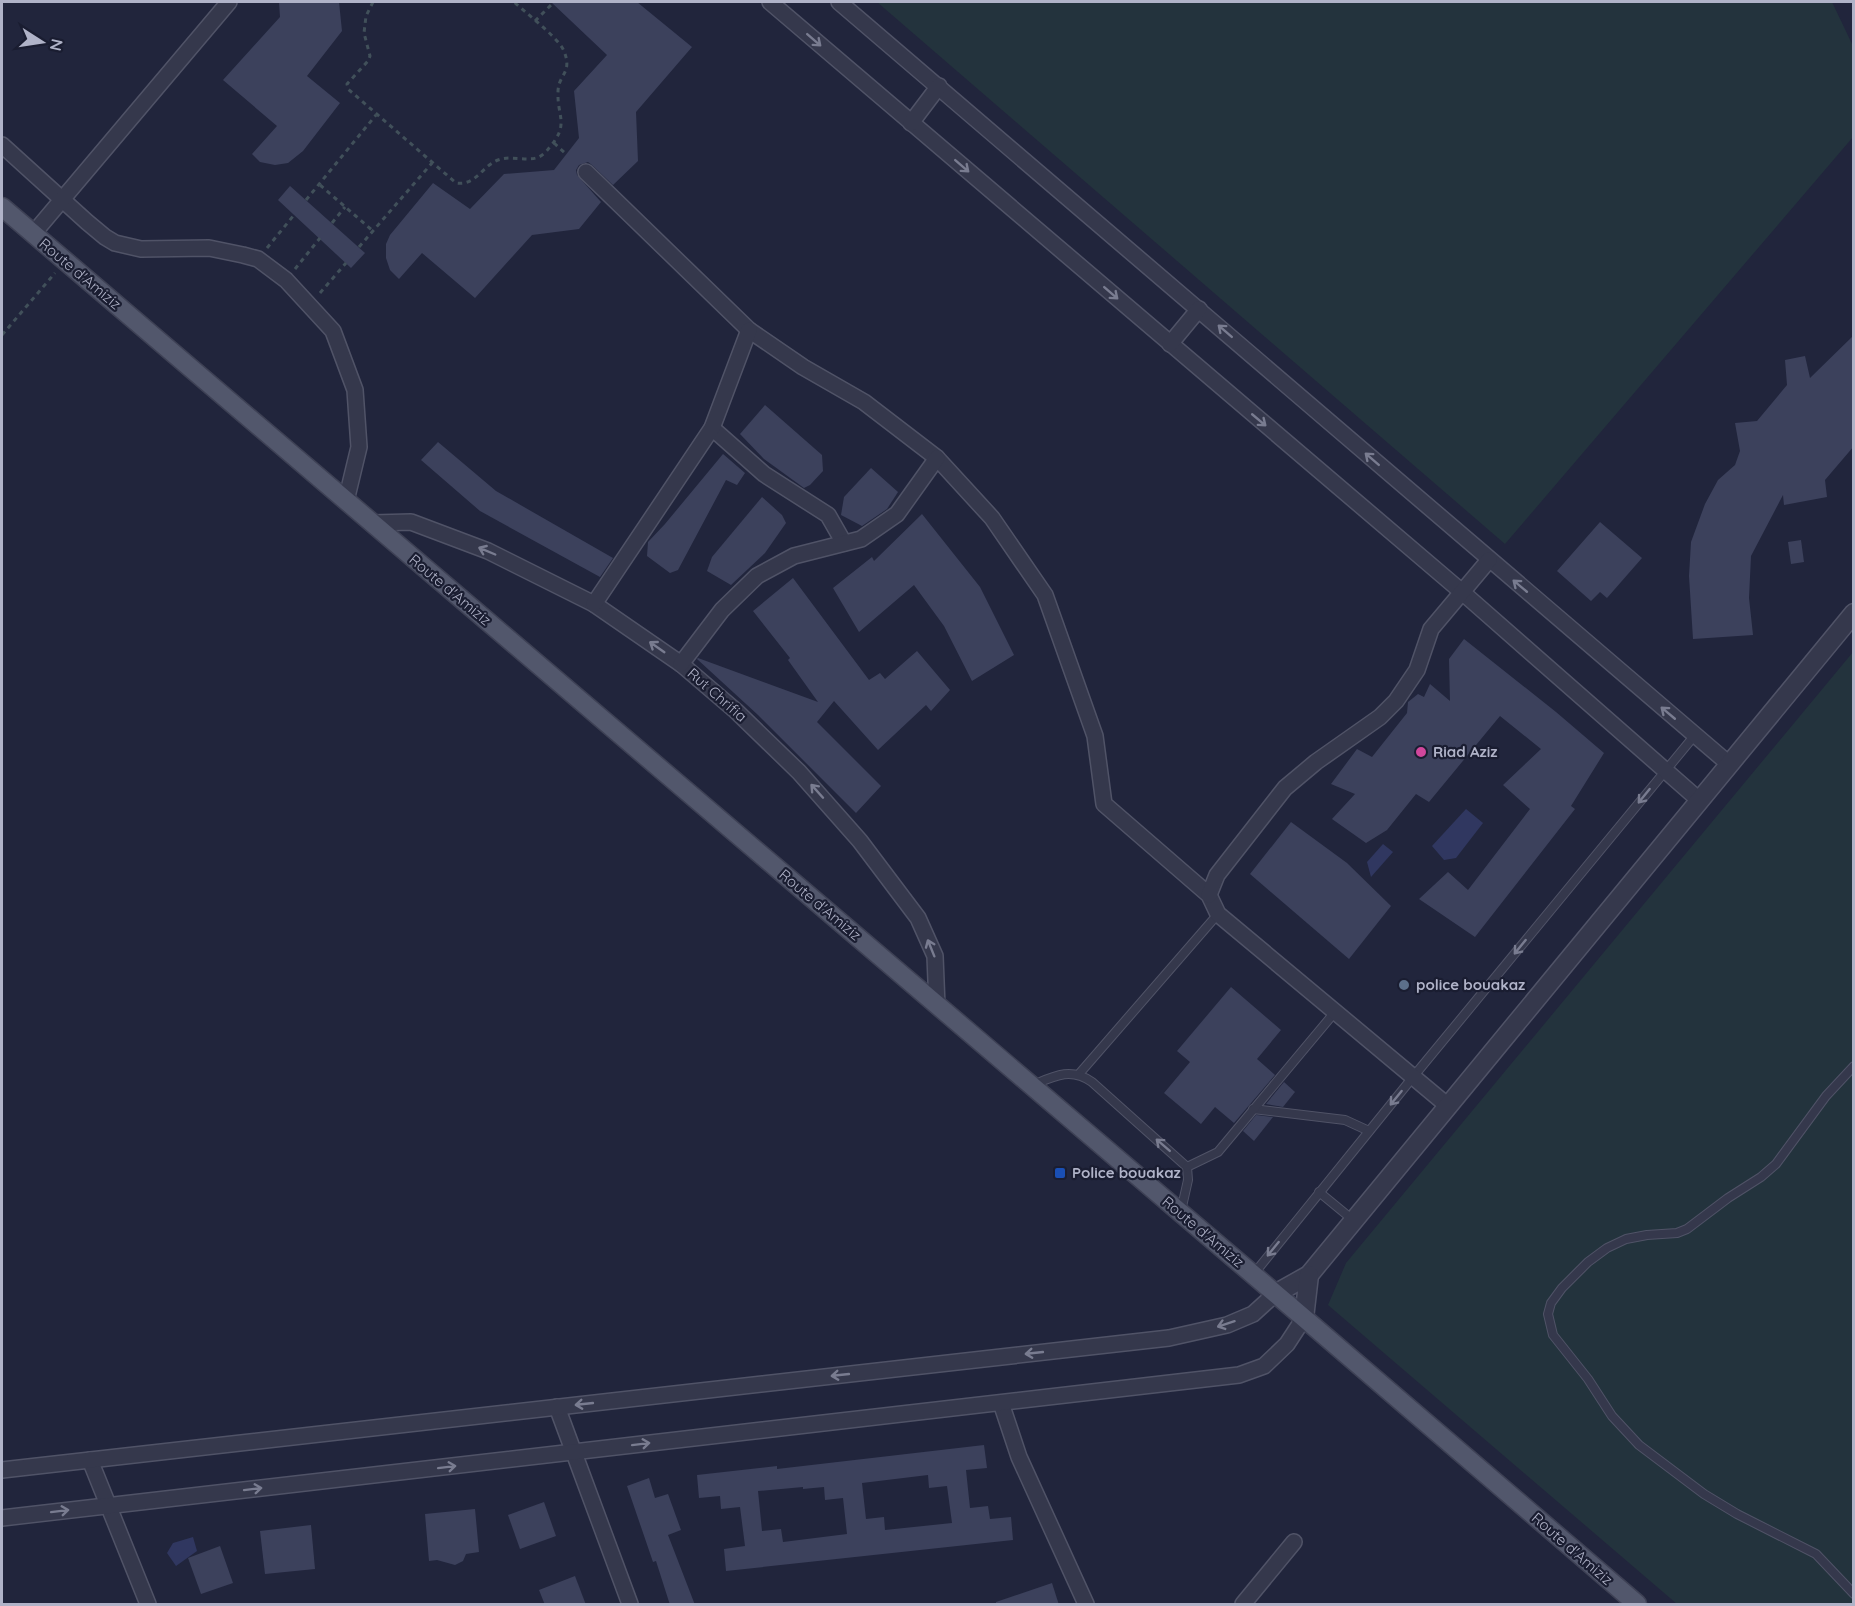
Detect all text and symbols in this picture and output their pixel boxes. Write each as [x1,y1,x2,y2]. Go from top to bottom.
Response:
north arrow [12,12,72,72]
one-way arrow [806,33,822,46]
text: N [46,37,68,53]
one-way arrow [954,159,969,173]
street label: Route d'Amiziz [35,234,125,313]
one-way arrow [1103,286,1118,300]
one-way arrow [1218,324,1233,338]
one-way arrow [1251,413,1267,426]
one-way arrow [1365,452,1380,466]
one-way arrow [479,545,497,556]
street label: Route d'Amiziz [405,550,495,629]
one-way arrow [1512,580,1528,593]
one-way arrow [649,641,665,653]
street label: Rut Chrifia [684,664,751,726]
one-way arrow [1661,706,1676,720]
place label: Riad Aziz [1433,742,1498,761]
marker: Riad Aziz [1414,745,1428,759]
one-way arrow [810,784,824,799]
one-way arrow [1637,788,1650,804]
street label: Route d'Amiziz [775,865,865,944]
one-way arrow [925,939,936,958]
one-way arrow [1513,939,1526,955]
place label: police bouakaz [1416,975,1525,994]
marker: police bouakaz [1397,978,1411,992]
one-way arrow [1389,1089,1402,1105]
one-way arrow [1156,1138,1171,1152]
place label: Police bouakaz [1072,1163,1181,1182]
marker: Police bouakaz [1053,1166,1067,1180]
street label: Route d'Amiziz [1158,1192,1248,1271]
one-way arrow [1267,1241,1280,1257]
one-way arrow [1217,1320,1236,1331]
one-way arrow [1024,1348,1044,1359]
one-way arrow [831,1370,850,1381]
one-way arrow [574,1399,594,1410]
one-way arrow [630,1438,650,1449]
one-way arrow [437,1461,456,1472]
one-way arrow [243,1483,263,1494]
one-way arrow [49,1506,69,1517]
street label: Route d'Amiziz [1528,1508,1617,1589]

